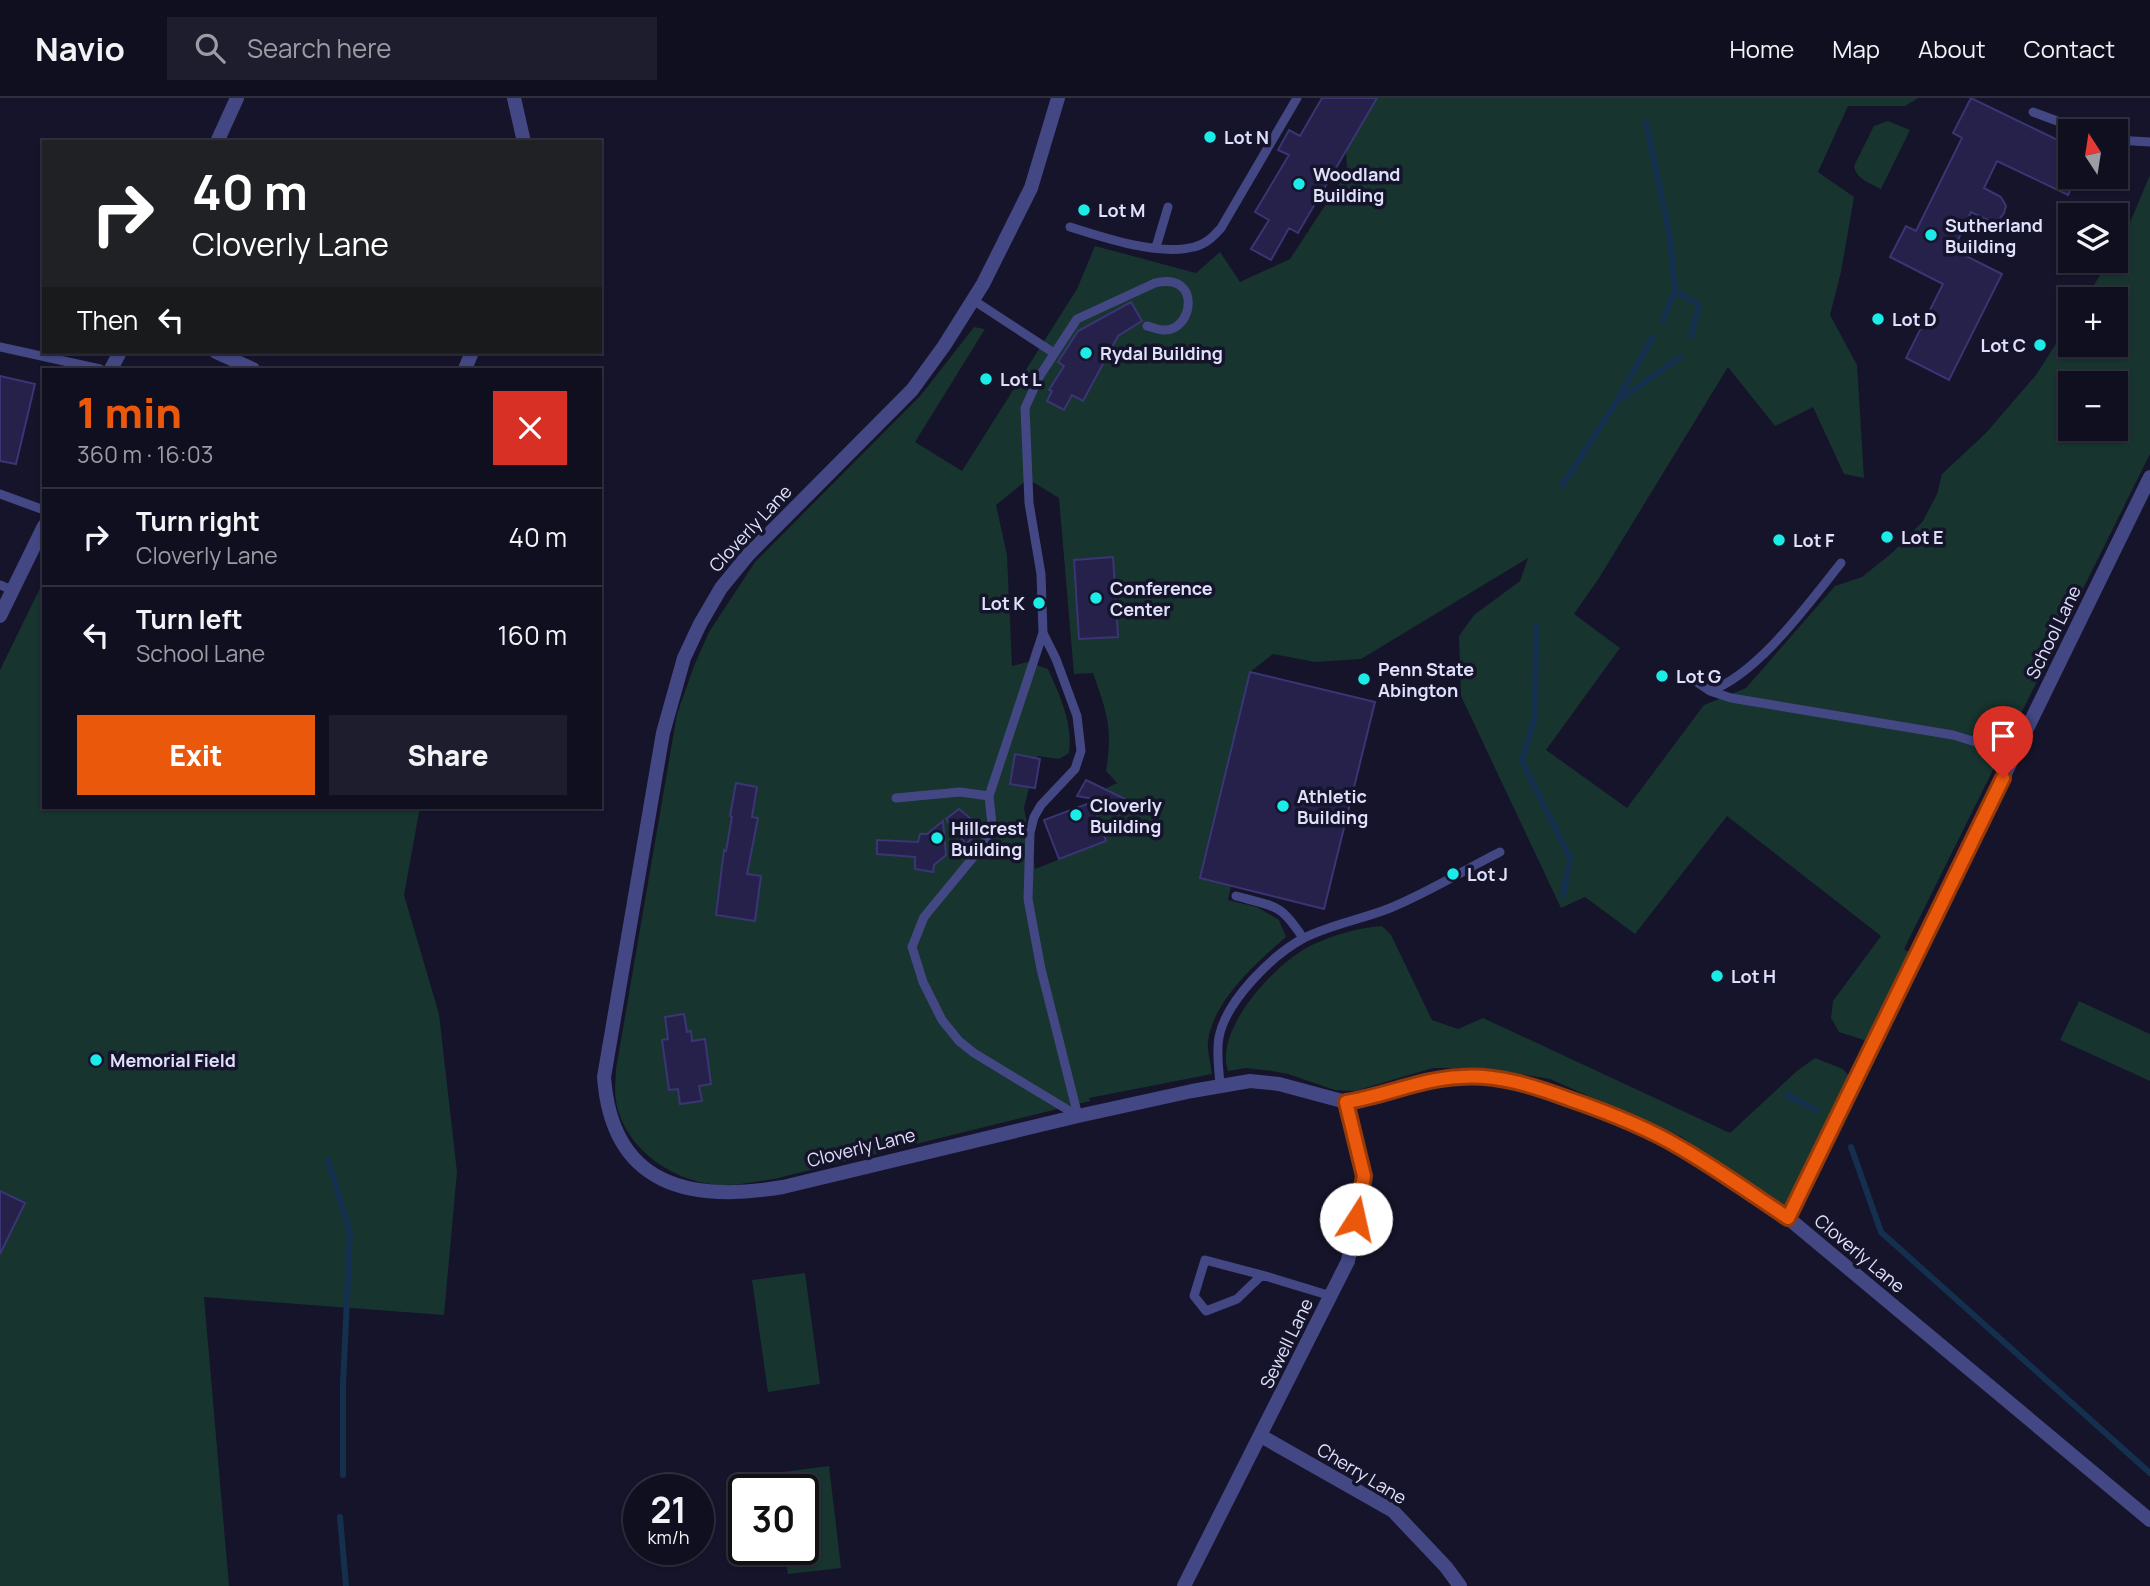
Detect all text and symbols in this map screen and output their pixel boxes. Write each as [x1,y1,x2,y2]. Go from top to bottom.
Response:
search box [167,17,657,80]
text: Navio [35,26,125,71]
icon: search [191,29,229,67]
text: Search here [247,30,391,66]
text: Home [1729,32,1794,65]
text: Map [1832,32,1880,65]
text: About [1918,32,1986,65]
text: Contact [2024,32,2115,65]
north arrow [2058,119,2128,189]
map controls [2058,119,2128,441]
place label: Lot N [1224,125,1269,149]
marker: Lot N [1202,129,1218,145]
text: 40 m [192,158,308,225]
place label: Woodland Building [1313,162,1400,207]
icon: right [77,168,168,259]
marker: Woodland Building [1291,176,1307,192]
place label: Lot M [1098,198,1146,222]
marker: Lot M [1076,202,1092,218]
button: layers [2058,203,2128,273]
place label: Sutherland Building [1945,213,2043,258]
text: Cloverly Lane [192,222,389,266]
marker: Sutherland Building [1923,227,1939,243]
button: + [2058,287,2128,357]
icon: left [152,301,190,339]
text: Then [77,302,138,338]
place label: Lot D [1892,307,1937,331]
marker: Lot D [1870,311,1886,327]
place label: Lot C [1981,333,2026,357]
marker: Lot C [2032,337,2048,353]
place label: Rydal Building [1100,341,1223,365]
marker: Rydal Building [1078,345,1094,361]
place label: Lot L [1000,367,1042,391]
marker: Lot L [978,371,994,387]
button: − [2058,371,2128,441]
text: 1 min [77,383,182,441]
button: close [493,391,567,465]
text: 360 m · 16:03 [77,438,213,470]
street label: Cloverly Lane [703,479,797,577]
text: Turn right [136,503,260,539]
icon: right [77,518,115,556]
text: 40 m [509,519,567,555]
place label: Lot E [1901,525,1944,549]
place label: Lot F [1793,528,1835,552]
marker: Lot E [1879,529,1895,545]
marker: Lot F [1771,532,1787,548]
text: Cloverly Lane [136,539,278,571]
place label: Conference Center [1110,576,1213,621]
street label: School Lane [2020,581,2086,683]
marker: Conference Center [1088,590,1104,606]
place label: Lot K [981,591,1025,615]
marker: Lot K [1031,595,1047,611]
text: Turn left [136,601,243,637]
icon: left [77,616,115,654]
text: 160 m [498,617,567,653]
text: School Lane [136,637,265,669]
place label: Penn State Abington [1378,657,1474,702]
place label: Lot G [1676,664,1721,688]
marker: Lot G [1654,668,1670,684]
marker: Penn State Abington [1356,671,1372,687]
pin [1973,706,2033,778]
button: Exit [77,715,315,795]
button: Share [329,715,567,795]
icon: arrive [1984,717,2022,755]
place label: Athletic Building [1297,784,1368,829]
place label: Cloverly Building [1090,793,1162,838]
marker: Athletic Building [1275,798,1291,814]
marker: Cloverly Building [1068,807,1084,823]
place label: Hillcrest Building [951,816,1025,861]
marker: Hillcrest Building [929,830,945,846]
place label: Lot J [1467,862,1508,886]
marker: Lot J [1445,866,1461,882]
place label: Lot H [1731,964,1776,988]
marker: Lot H [1709,968,1725,984]
place label: Memorial Field [110,1048,236,1072]
marker: Memorial Field [88,1052,104,1068]
street label: Cloverly Lane [804,1122,918,1172]
position arrow [1319,1182,1393,1256]
street label: Cloverly Lane [1810,1208,1910,1298]
street label: Sewell Lane [1254,1294,1318,1392]
street label: Cherry Lane [1313,1437,1411,1509]
speed limit sign: 30 [728,1474,819,1565]
text: 21 [650,1486,687,1534]
text: km/h [648,1525,689,1549]

